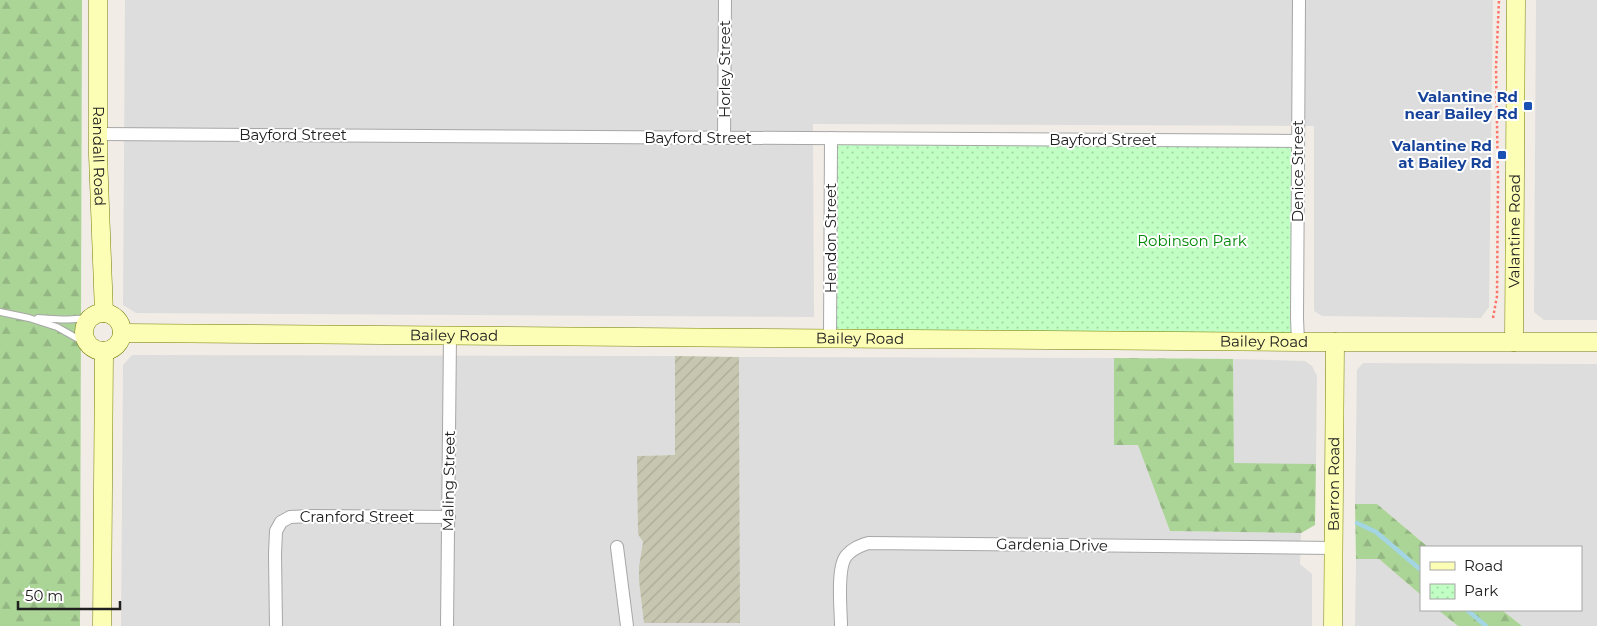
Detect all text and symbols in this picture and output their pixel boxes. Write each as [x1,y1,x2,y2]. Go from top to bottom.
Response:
street label: Horley Street [715,20,734,118]
place label: Valantine Rd near Bailey Rd [1405,87,1518,123]
marker: Valantine Rd near Bailey Rd [1522,100,1534,112]
street label: Randall Road [89,106,110,206]
street label: Denice Street [1288,120,1307,222]
street label: Bayford Street [239,125,347,144]
street label: Bayford Street [644,128,752,147]
street label: Bayford Street [1049,130,1157,149]
place label: Valantine Rd at Bailey Rd [1391,136,1492,172]
marker: Valantine Rd at Bailey Rd [1496,149,1508,161]
street label: Valantine Road [1504,174,1524,288]
street label: Hendon Street [821,183,840,293]
park label: Robinson Park [1137,231,1247,250]
street label: Bailey Road [410,325,498,345]
street label: Bailey Road [816,328,904,348]
street label: Bailey Road [1220,331,1308,351]
street label: Maling Street [438,430,459,532]
street label: Barron Road [1324,437,1343,531]
street label: Cranford Street [300,507,414,526]
street label: Gardenia Drive [996,534,1108,555]
legend [1420,546,1582,611]
text: Road [1464,556,1503,575]
scale bar [18,578,120,610]
text: Park [1464,581,1498,600]
text: 50 m [25,586,63,605]

